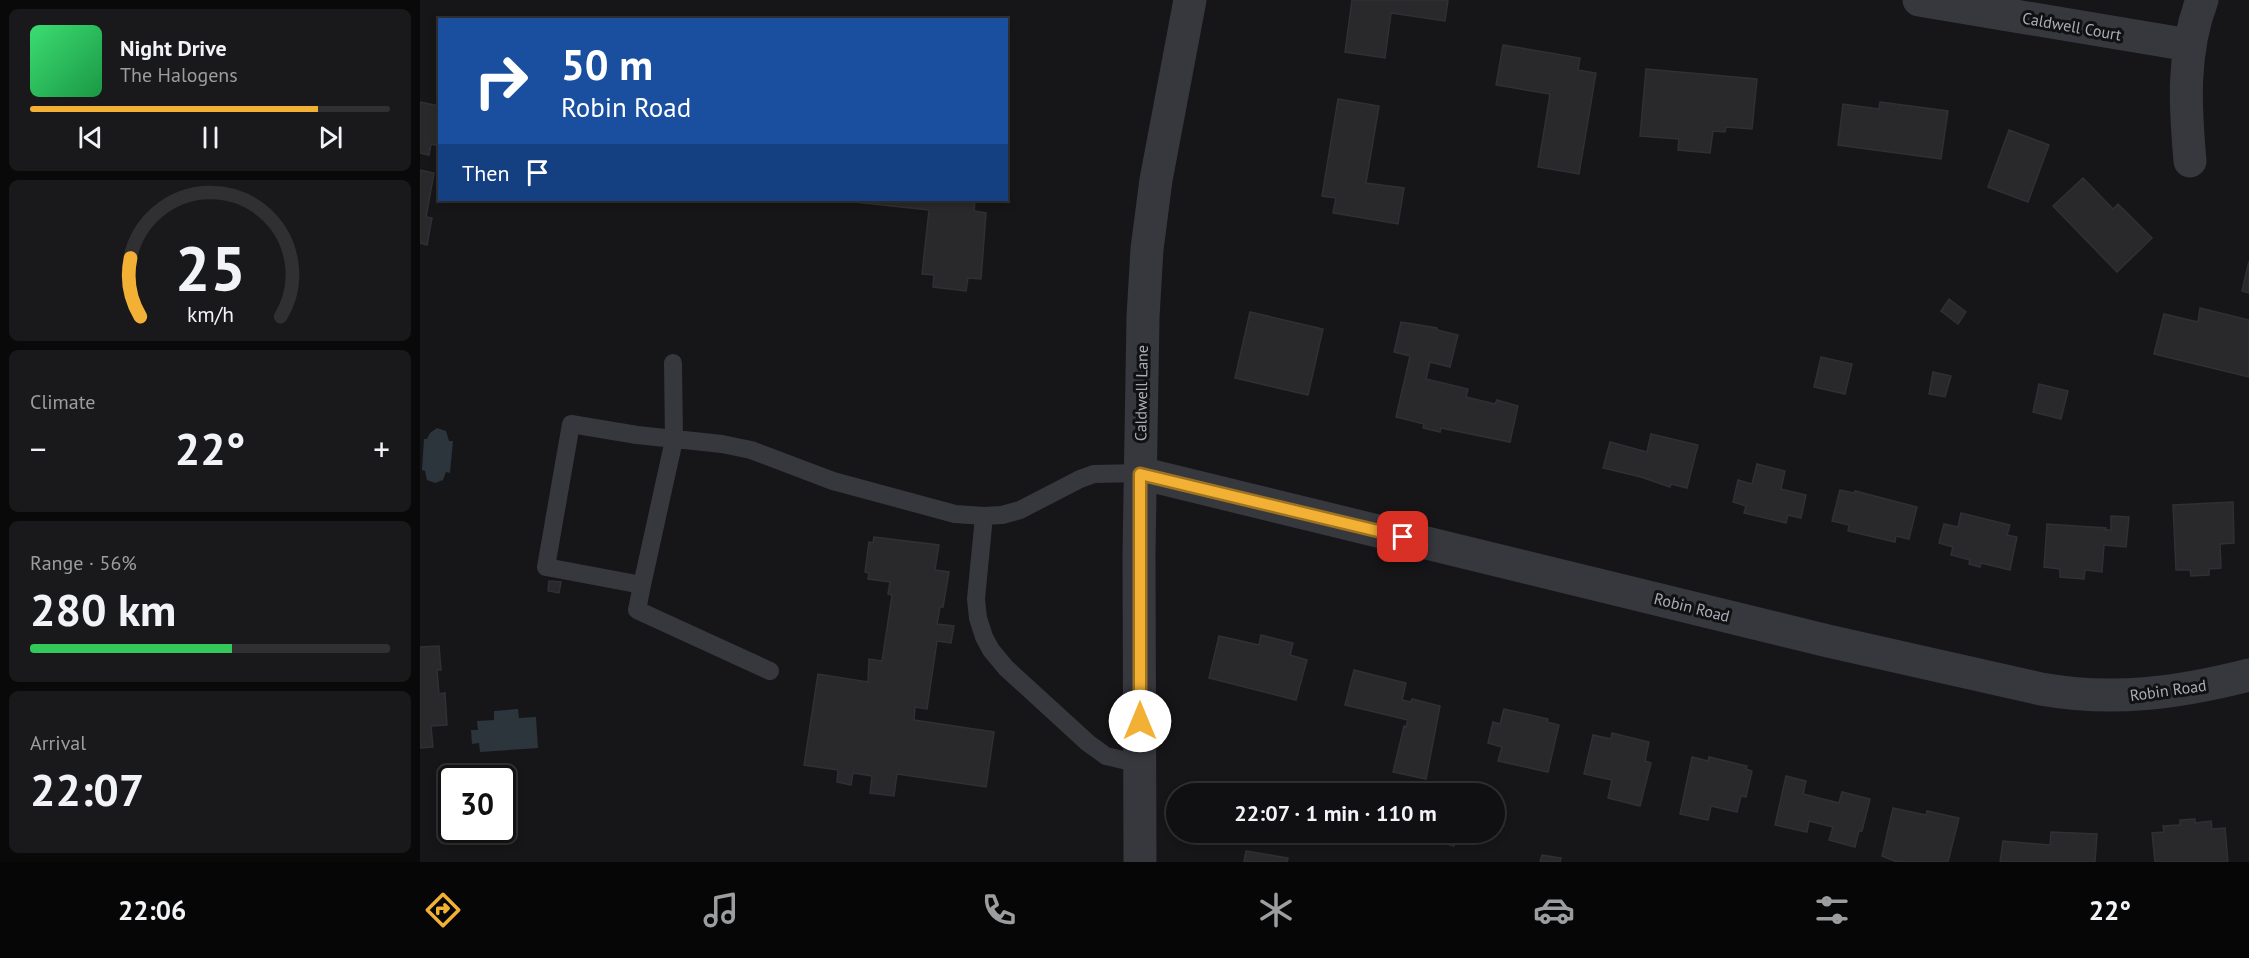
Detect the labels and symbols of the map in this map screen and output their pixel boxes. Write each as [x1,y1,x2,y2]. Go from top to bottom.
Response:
street label: Caldwell Court [2021,7,2124,45]
street label: Caldwell Lane [1130,345,1152,441]
pin [1377,511,1428,562]
street label: Robin Road [1652,588,1732,626]
street label: Robin Road [2128,675,2208,705]
position arrow [1108,689,1172,753]
speed limit sign: 30 [438,765,516,843]

